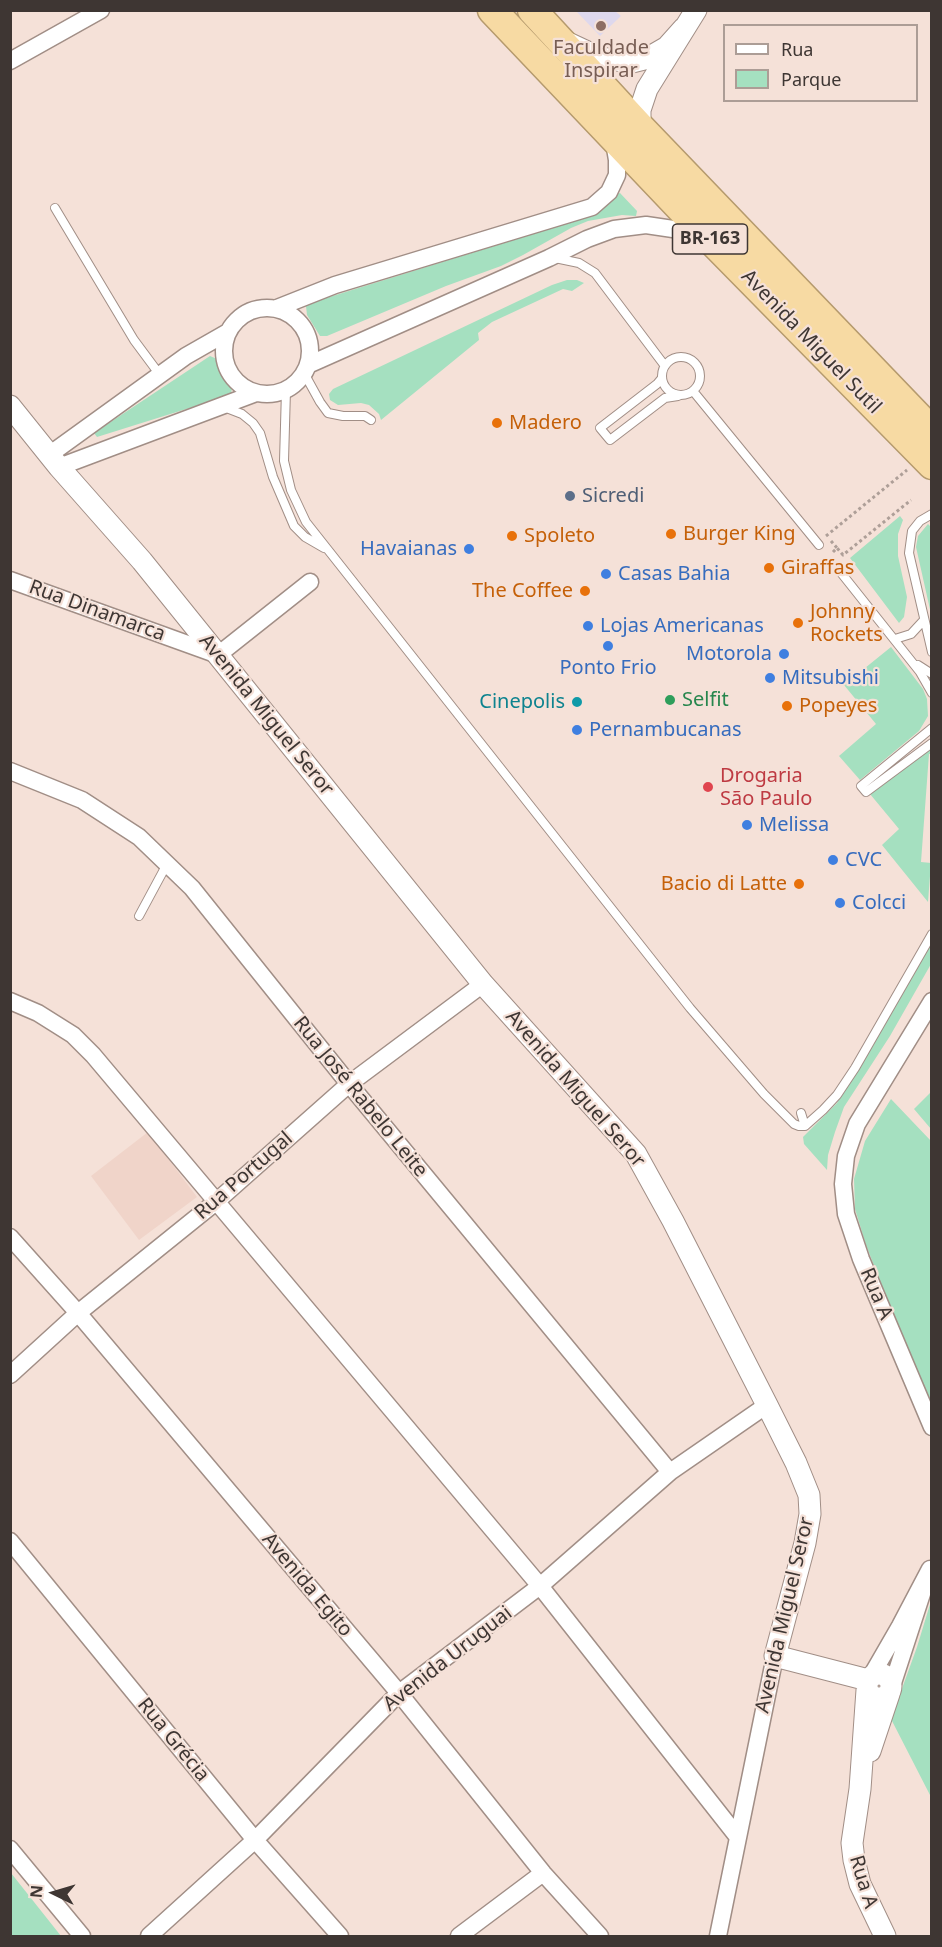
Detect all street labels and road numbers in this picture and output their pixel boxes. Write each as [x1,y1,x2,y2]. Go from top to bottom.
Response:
road number: BR-163 [672,224,748,254]
street label: Avenida Miguel Sutil [736,265,886,419]
street label: Rua Dinamarca [26,575,168,647]
street label: Avenida Miguel Seror [194,630,338,800]
street label: Avenida Miguel Seror [500,1005,650,1173]
street label: Rua José Rabelo Leite [288,1012,432,1182]
street label: Rua Portugal [190,1127,298,1225]
street label: Rua A [854,1264,898,1324]
street label: Avenida Miguel Seror [751,1515,819,1715]
street label: Avenida Egito [257,1528,357,1642]
street label: Avenida Uruguai [379,1601,517,1717]
street label: Rua Grécia [132,1693,214,1787]
street label: Rua A [844,1853,882,1911]

